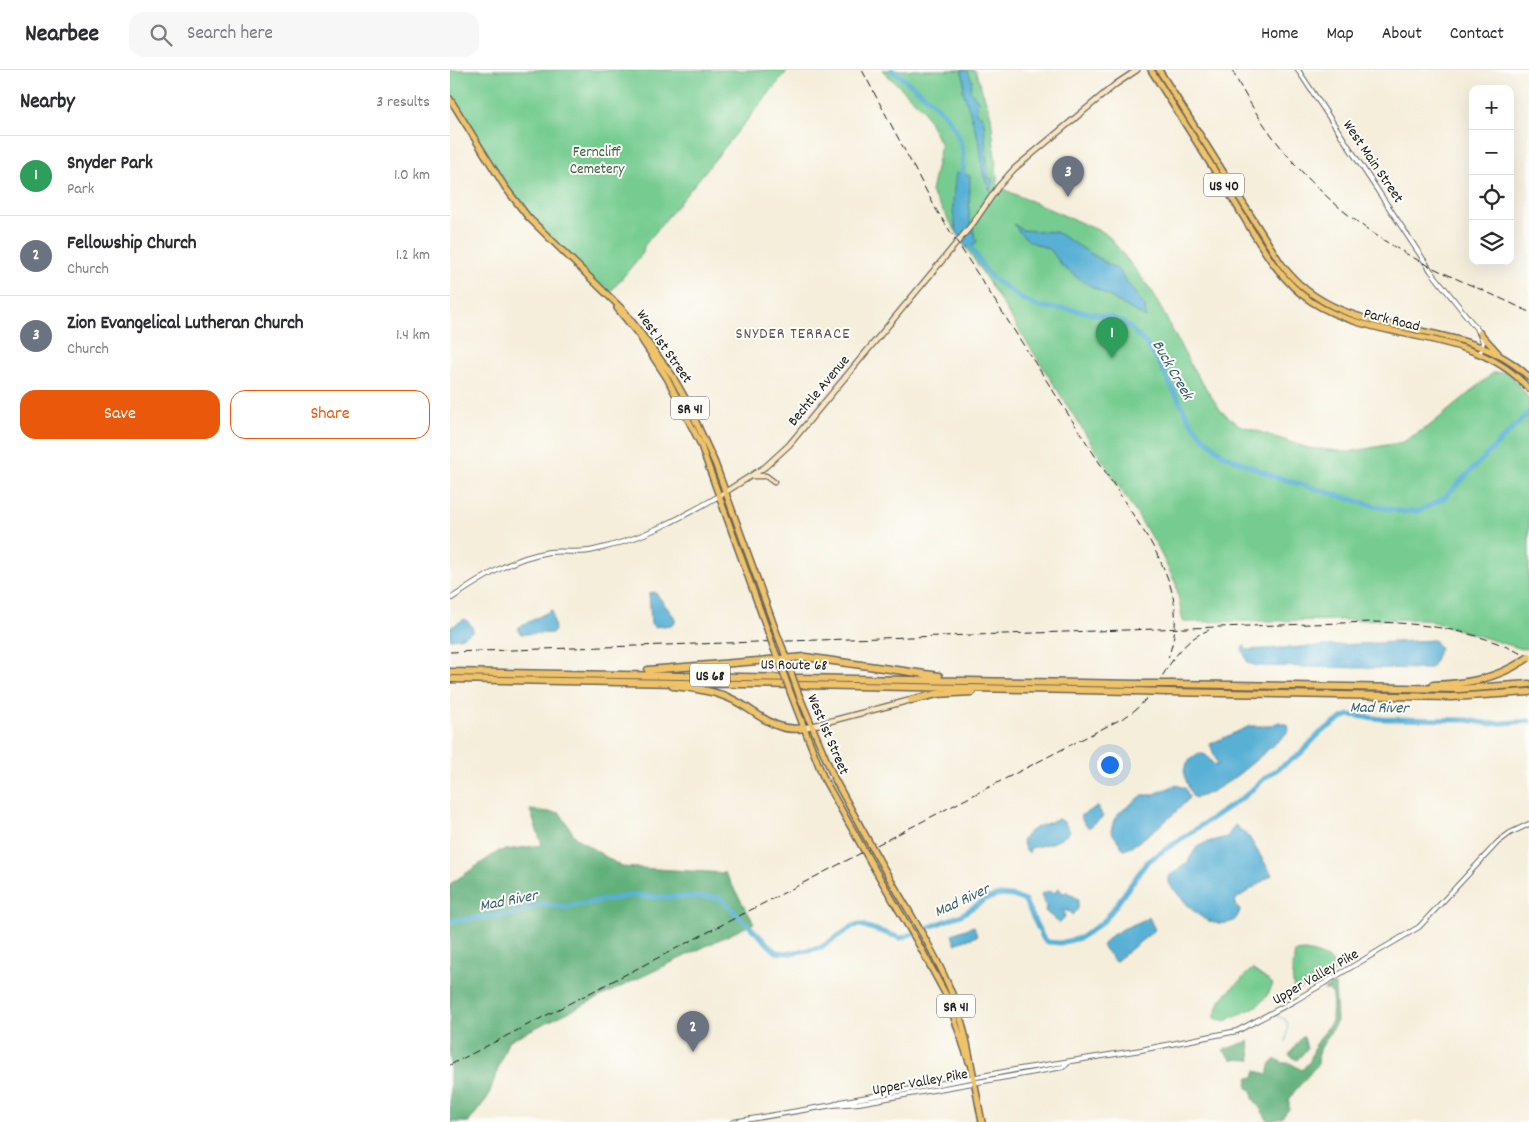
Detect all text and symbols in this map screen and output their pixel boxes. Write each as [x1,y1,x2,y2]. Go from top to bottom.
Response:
search box [129,12,479,57]
text: Nearbee [25,18,99,52]
icon: search [147,21,175,49]
text: Search here [187,21,273,48]
text: Home [1261,22,1298,47]
text: Map [1326,22,1354,47]
text: About [1382,22,1422,47]
text: Contact [1450,22,1504,47]
map controls [1469,85,1514,265]
button: + [1469,85,1514,130]
text: Nearby [20,88,75,118]
text: 3 results [376,91,430,114]
street label: West Main Street [1336,116,1409,208]
button: − [1469,130,1514,175]
park label: Ferncliff Cemetery [570,142,625,181]
text: Snyder Park [67,151,153,178]
pin: 3 [1052,156,1084,197]
text: 1 [34,164,38,187]
text: 1.0 km [394,164,430,187]
road number: US 40 [1204,174,1244,196]
button: locate [1469,175,1514,220]
text: Park [67,178,94,201]
button: layers [1469,220,1514,265]
text: Fellowship Church [67,231,197,258]
text: 2 [33,244,40,267]
text: 1.2 km [396,244,430,267]
text: Church [67,258,109,281]
street label: Park Road [1361,303,1422,339]
street label: West 1st Street [630,306,697,389]
text: Zion Evangelical Lutheran Church [67,311,304,338]
pin: 1 [1096,317,1128,358]
district label: SNYDER TERRACE [736,323,850,346]
text: 3 [32,324,40,347]
text: 1.4 km [396,324,430,347]
water label: Buck Creek [1145,336,1199,406]
text: Church [67,338,109,361]
street label: Bechtle Avenue [783,351,856,432]
button: Save [20,390,220,439]
button: Share [230,390,430,439]
road number: SR 41 [671,396,709,419]
street label: US Route 68 [760,654,827,678]
road number: US 68 [690,664,730,686]
street label: West 1st Street [800,691,854,779]
water label: Mad River [1350,696,1410,721]
your location [1097,752,1123,778]
water label: Mad River [931,878,995,924]
water label: Mad River [478,884,541,918]
street label: Upper Valley Pike [1269,944,1364,1011]
road number: SR 41 [937,994,975,1018]
pin: 2 [677,1011,709,1052]
street label: Upper Valley Pike [871,1064,970,1102]

